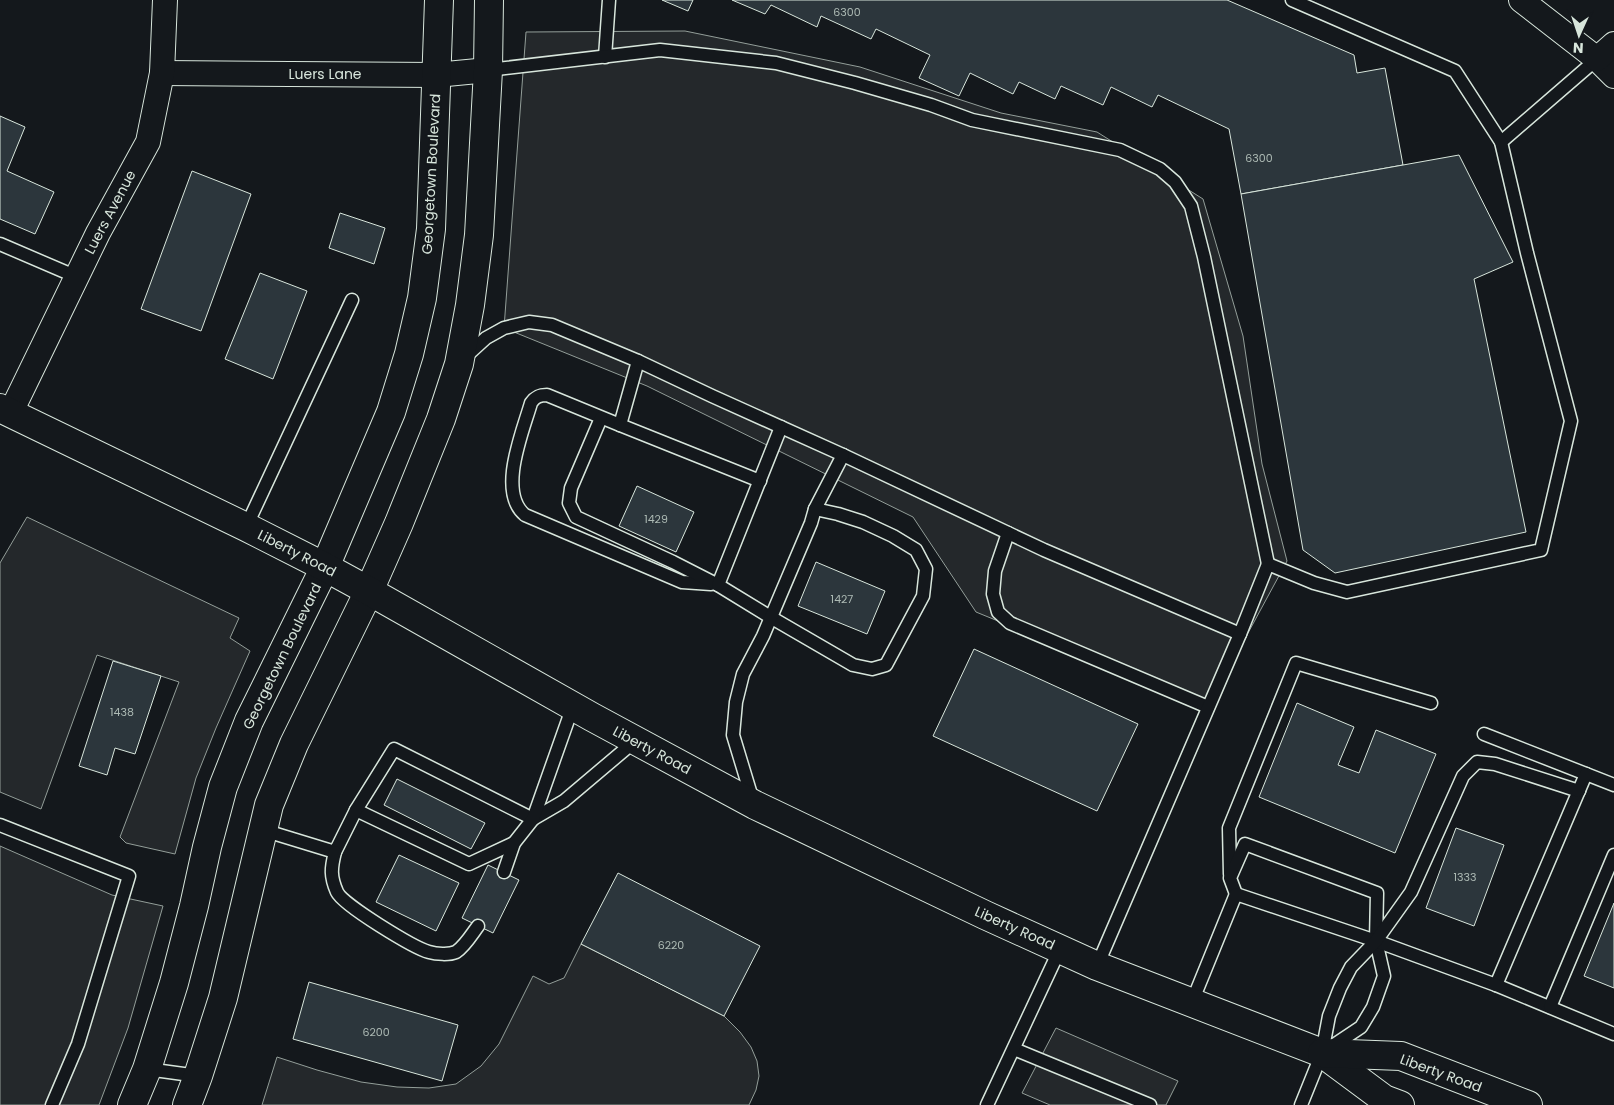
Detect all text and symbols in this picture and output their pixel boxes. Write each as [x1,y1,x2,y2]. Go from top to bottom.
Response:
house number: 6300 [833,4,861,20]
north arrow [1554,10,1604,60]
text: N [1573,38,1584,58]
street label: Luers Lane [288,64,362,84]
street label: Georgetown Boulevard [417,93,445,255]
house number: 6300 [1245,150,1273,166]
street label: Luers Avenue [79,166,141,258]
house number: 1429 [644,511,668,527]
street label: Liberty Road [254,525,340,581]
street label: Georgetown Boulevard [238,579,326,733]
house number: 1427 [831,591,853,607]
house number: 1438 [110,704,134,720]
street label: Liberty Road [609,721,695,779]
house number: 1333 [1454,869,1476,885]
street label: Liberty Road [972,901,1058,955]
house number: 6220 [658,937,684,953]
house number: 6200 [362,1024,390,1040]
street label: Liberty Road [1397,1049,1485,1097]

